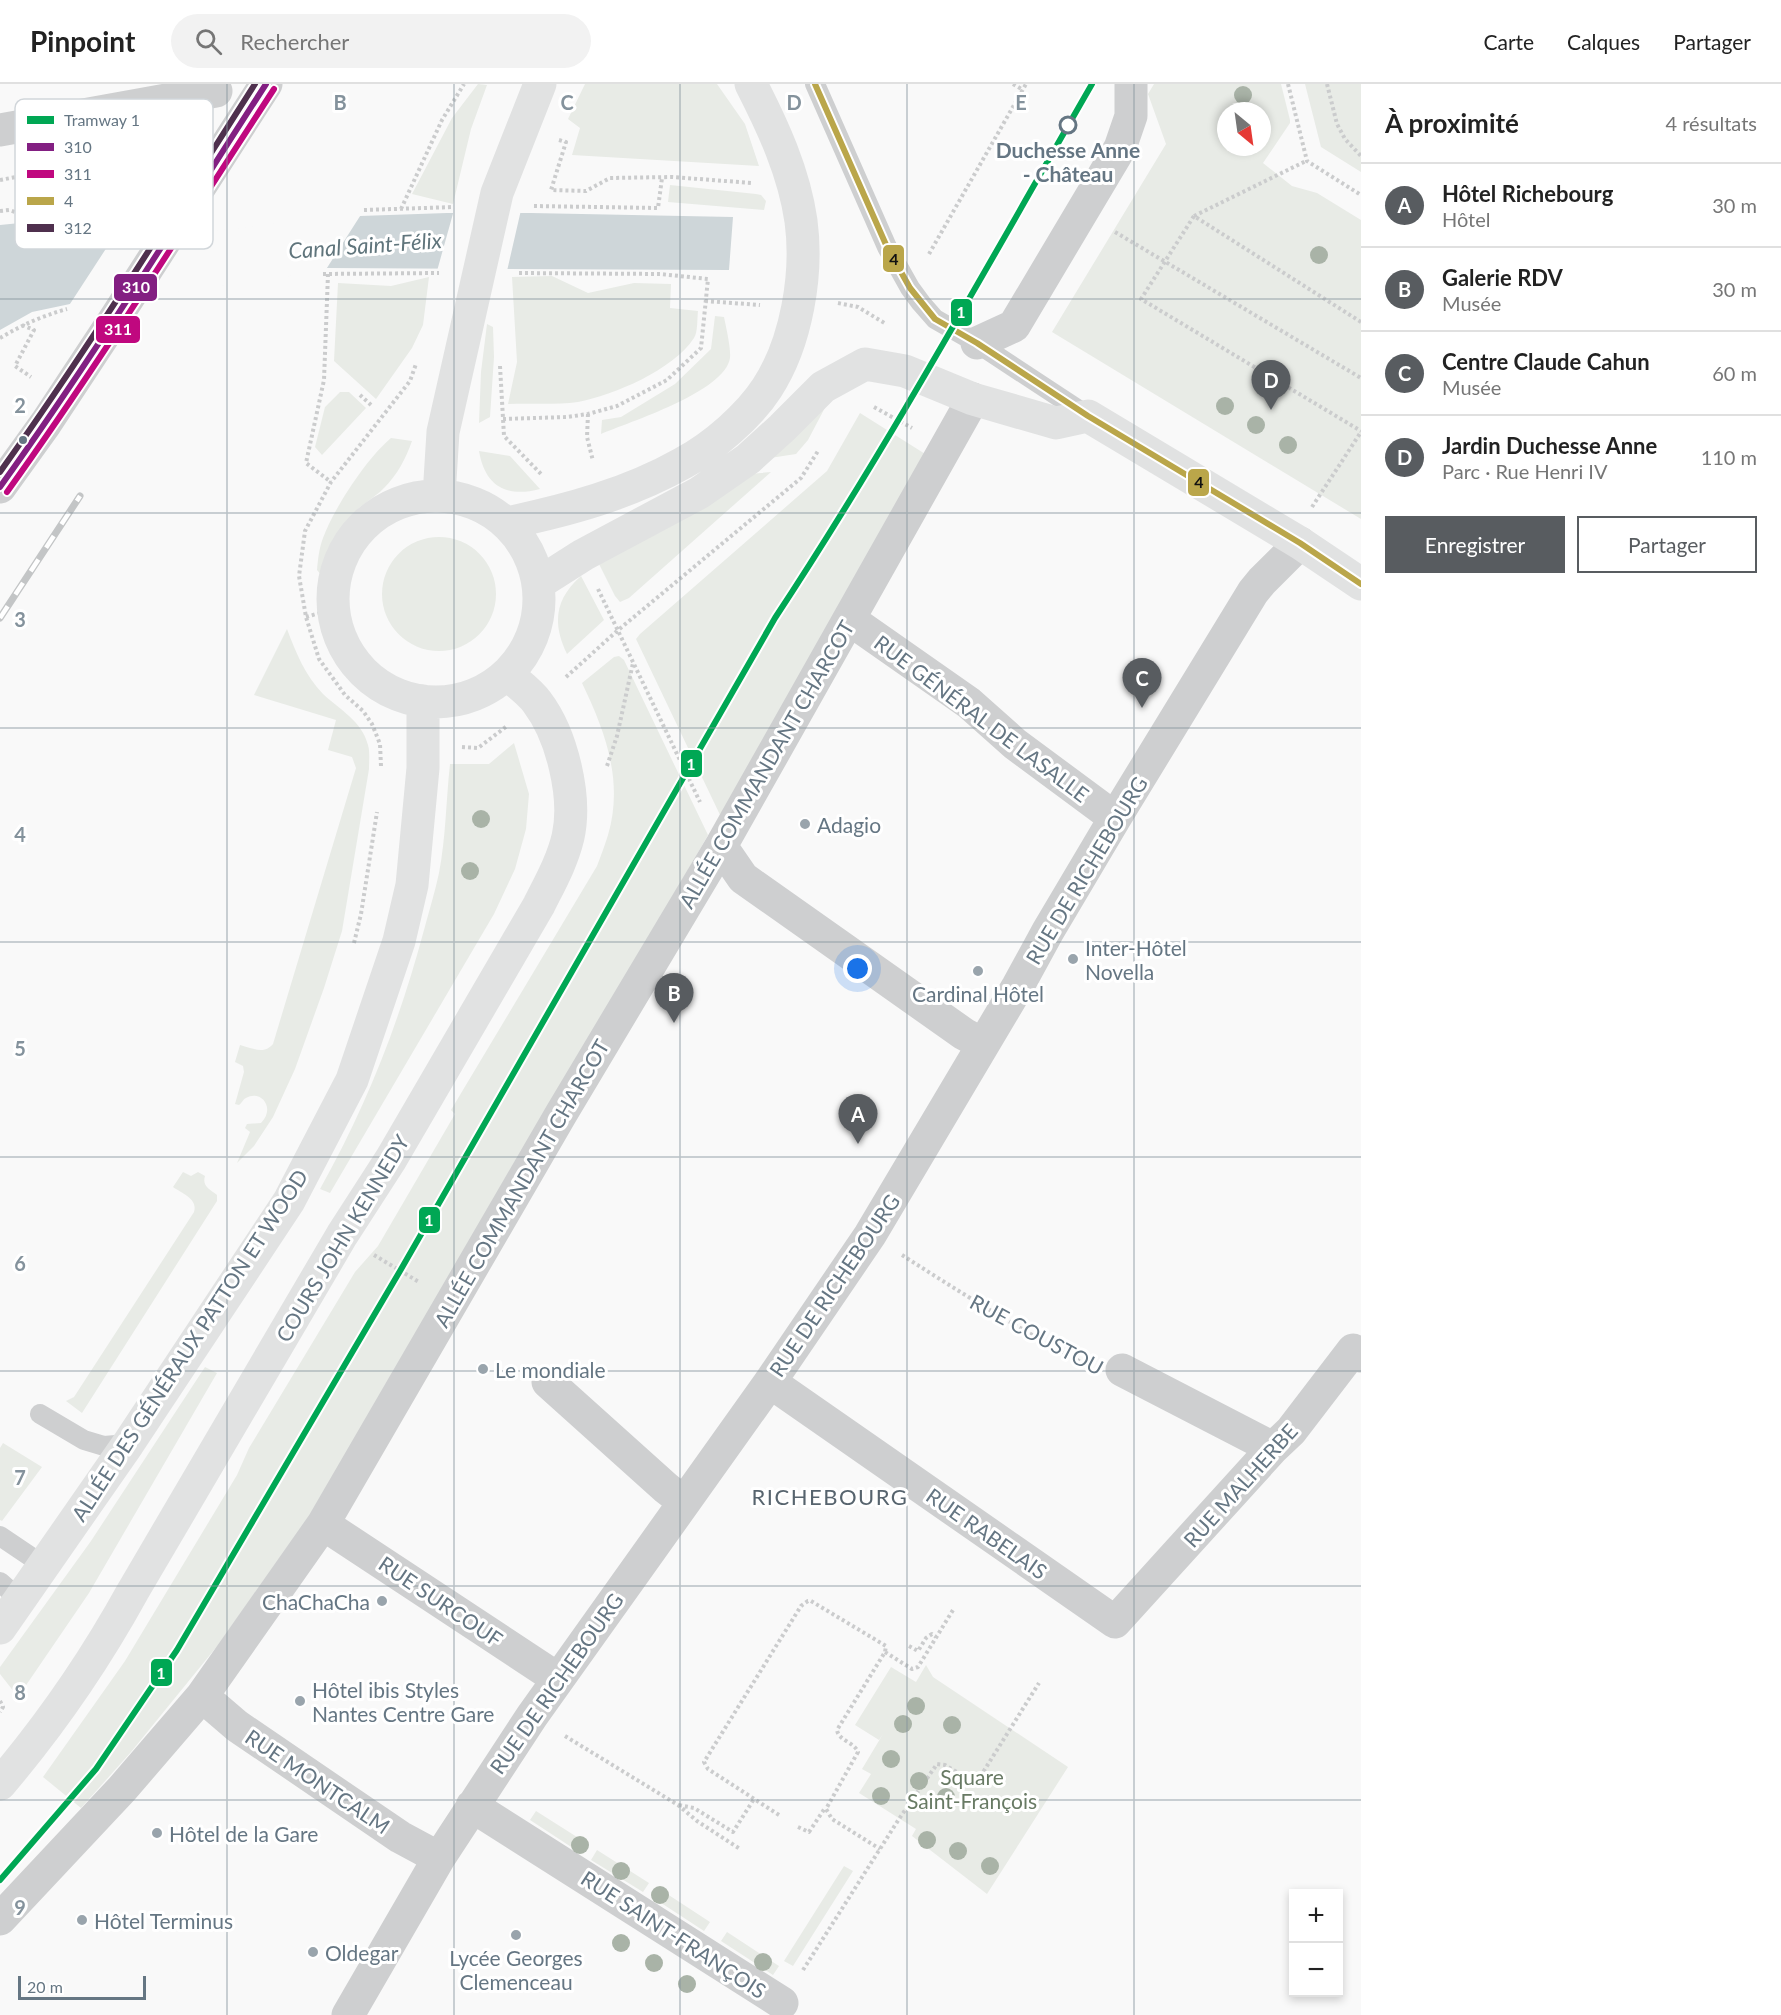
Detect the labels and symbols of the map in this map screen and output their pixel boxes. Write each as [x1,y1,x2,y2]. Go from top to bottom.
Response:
text: B [333,90,347,114]
text: C [560,90,574,114]
text: D [786,90,802,114]
text: E [1015,90,1027,114]
legend [15,99,213,249]
north arrow [1217,102,1271,156]
text: Tramway 1 [64,110,140,129]
marker: Duchesse Anne - Château [1059,116,1077,134]
text: 310 [64,137,92,156]
place label: Duchesse Anne - Château [996,137,1140,186]
text: 311 [64,164,92,183]
text: 4 [64,191,73,210]
text: 312 [64,218,92,237]
water label: Canal Saint-Félix [287,226,443,264]
line badge: 4 [882,244,905,273]
text: 4 [889,249,899,268]
line badge: 310 [113,273,158,302]
text: 310 [122,277,150,296]
line badge: 1 [950,298,973,327]
text: 1 [956,302,966,321]
line badge: 311 [95,315,141,344]
text: 311 [104,319,132,338]
pin: D [1252,360,1290,410]
text: 2 [14,393,26,417]
unlabelled marker [17,434,29,446]
line badge: 4 [1187,468,1210,497]
text: 4 [1194,472,1204,491]
text: 3 [14,607,26,631]
street label: ALLÉE COMMANDANT CHARCOT [673,615,859,912]
street label: RUE GÉNÉRAL DE LASALLE [870,629,1094,807]
pin: C [1122,658,1162,708]
line badge: 1 [680,749,703,778]
text: 1 [686,754,696,773]
street label: RUE DE RICHEBOURG [1020,771,1152,969]
place label: Adagio [817,812,881,837]
marker: Adagio [798,817,812,831]
text: 4 [14,822,26,846]
place label: Inter-Hôtel Novella [1085,935,1187,984]
marker: Inter-Hôtel Novella [1066,952,1080,966]
your location [843,954,872,983]
marker: Cardinal Hôtel [971,964,985,978]
pin: B [654,974,694,1023]
place label: Cardinal Hôtel [912,981,1044,1006]
street label: ALLÉE COMMANDANT CHARCOT [428,1034,614,1331]
text: 5 [14,1036,26,1060]
pin: A [838,1094,878,1144]
street label: COURS JOHN KENNEDY [270,1129,414,1346]
street label: ALLÉE DES GÉNÉRAUX PATTON ET WOOD [66,1165,312,1525]
street label: RUE DE RICHEBOURG [764,1189,904,1381]
line badge: 1 [418,1206,441,1234]
text: 1 [424,1210,434,1229]
text: 6 [14,1251,26,1275]
street label: RUE COUSTOU [966,1288,1108,1380]
place label: Le mondiale [495,1357,606,1382]
marker: Le mondiale [476,1362,490,1376]
street label: RUE MALHERBE [1178,1418,1302,1552]
text: 7 [14,1465,26,1489]
street label: RUE RABELAIS [922,1482,1052,1584]
district label: RICHEBOURG [752,1483,908,1510]
street label: RUE SURCOUF [374,1550,508,1652]
street label: RUE DE RICHEBOURG [484,1588,628,1778]
place label: ChaChaCha [262,1589,370,1614]
marker: ChaChaCha [375,1594,389,1608]
line badge: 1 [150,1658,173,1687]
text: 1 [156,1663,166,1682]
place label: Hôtel ibis Styles Nantes Centre Gare [312,1677,494,1726]
text: 8 [14,1680,26,1704]
marker: Hôtel ibis Styles Nantes Centre Gare [293,1694,307,1708]
street label: RUE MONTCALM [241,1723,395,1839]
park label: Square Saint-François [907,1764,1037,1813]
place label: Hôtel de la Gare [169,1821,318,1846]
marker: Hôtel de la Gare [150,1826,164,1840]
street label: RUE SAINT-FRANÇOIS [577,1865,771,2003]
text: 9 [14,1895,26,1919]
place label: Hôtel Terminus [94,1908,233,1933]
marker: Hôtel Terminus [75,1913,89,1927]
marker: Lycée Georges Clemenceau [509,1928,523,1942]
place label: Oldegar [325,1940,399,1965]
marker: Oldegar [306,1945,320,1959]
place label: Lycée Georges Clemenceau [449,1945,583,1994]
scale bar [18,1973,146,2000]

